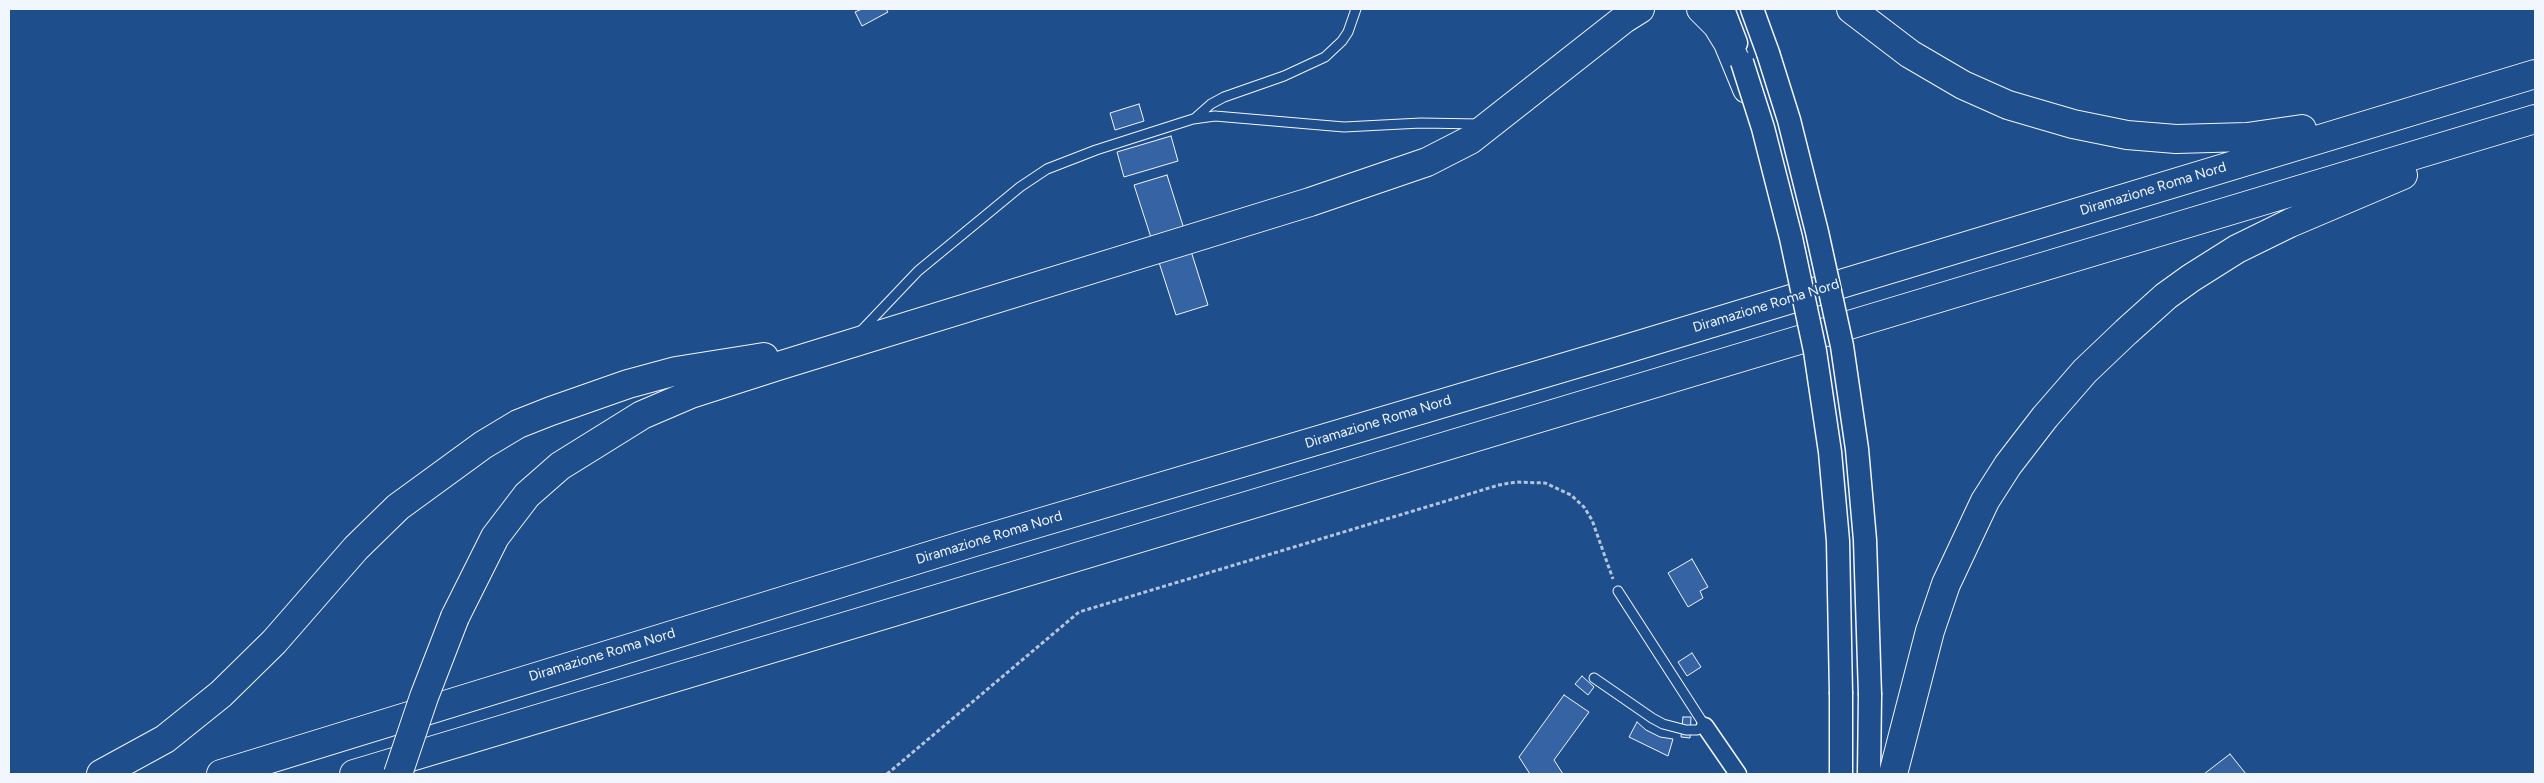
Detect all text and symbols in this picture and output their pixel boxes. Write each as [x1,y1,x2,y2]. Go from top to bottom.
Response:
street label: Diramazione Roma Nord [2078,159,2228,219]
street label: Diramazione Roma Nord [1691,276,1841,336]
street label: Diramazione Roma Nord [1303,392,1453,452]
street label: Diramazione Roma Nord [914,508,1064,568]
street label: Diramazione Roma Nord [527,625,677,685]

